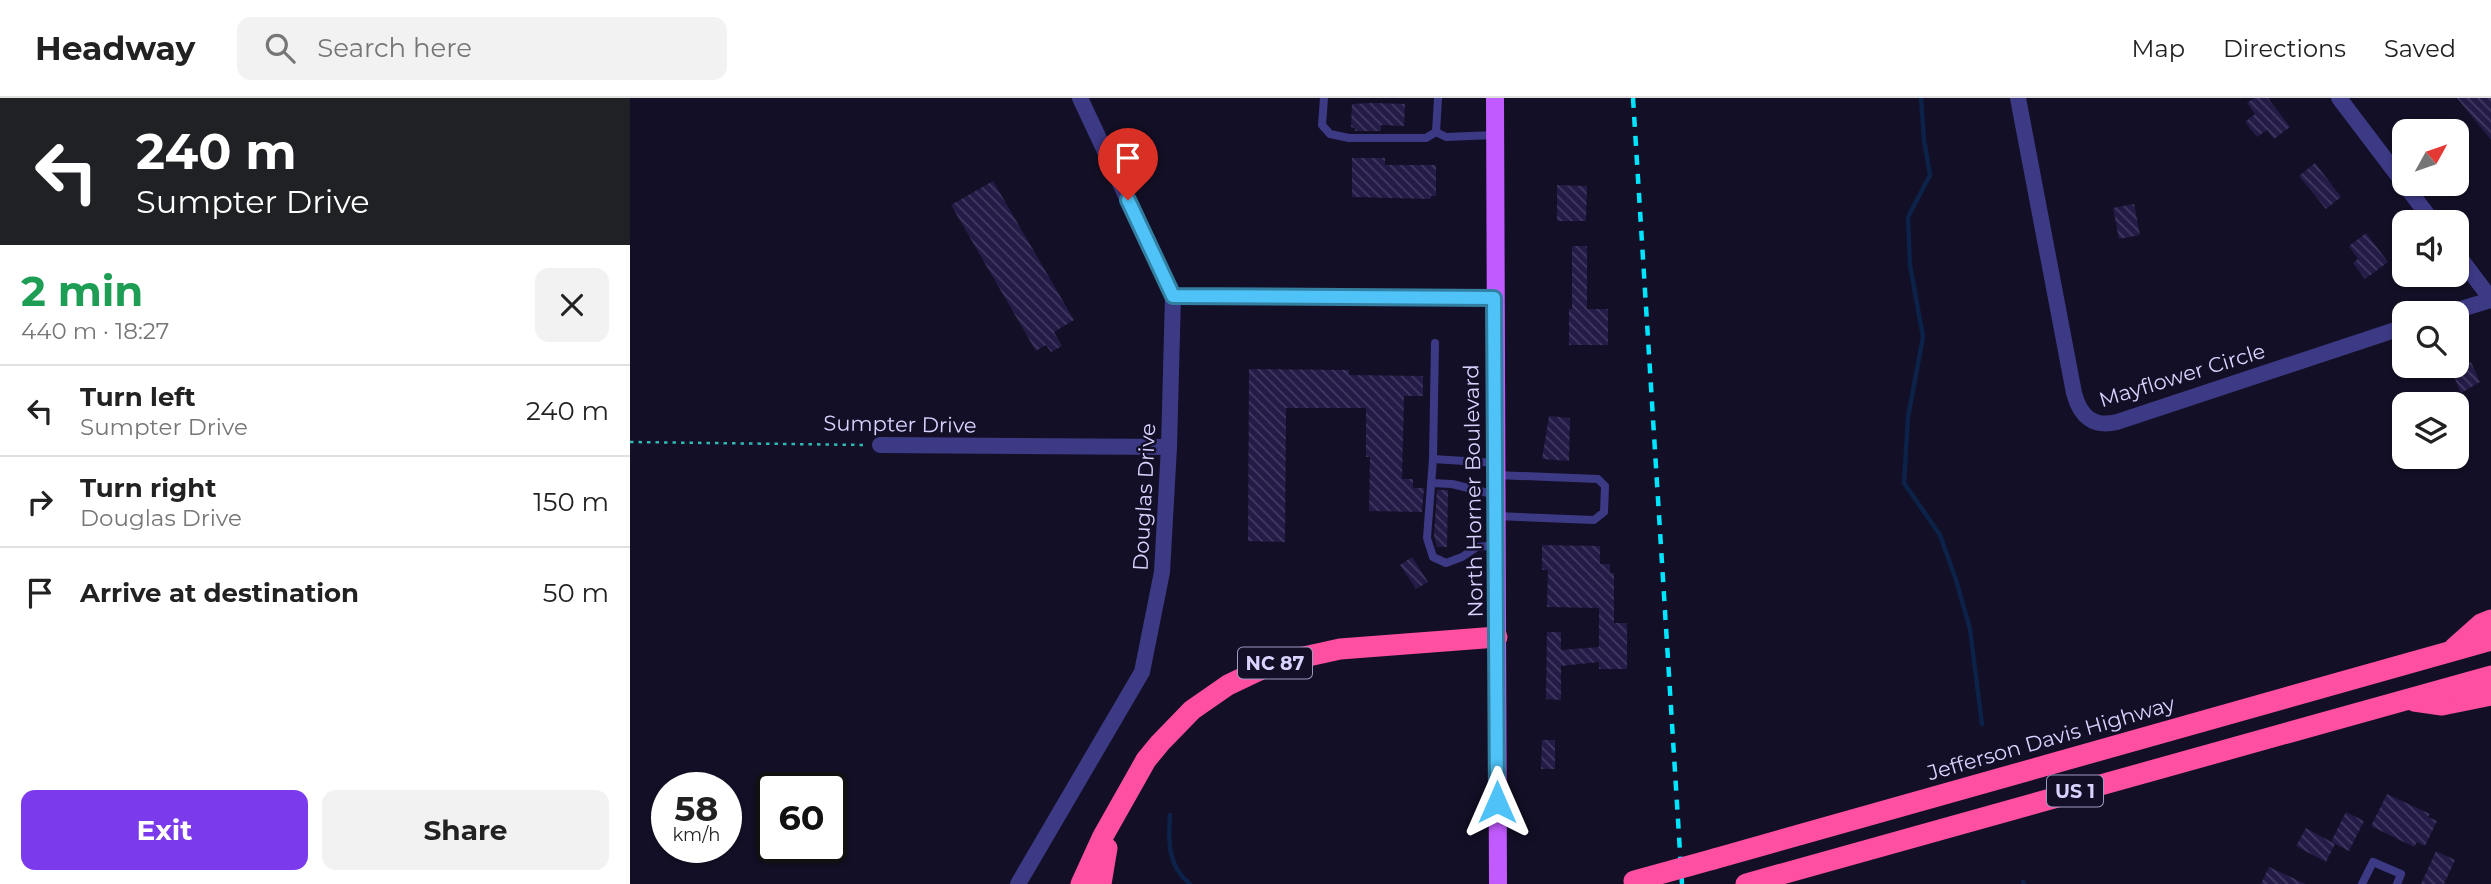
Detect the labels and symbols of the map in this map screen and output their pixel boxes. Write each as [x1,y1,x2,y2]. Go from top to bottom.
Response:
north arrow [2392,119,2469,196]
pin [1098,128,1158,200]
street label: Mayflower Circle [2096,338,2268,412]
street label: North Horner Boulevard [1458,364,1488,618]
street label: Sumpter Drive [823,410,977,438]
street label: Douglas Drive [1128,423,1160,571]
road number: NC 87 [1238,648,1312,678]
street label: Jefferson Davis Highway [1923,690,2178,786]
position arrow [1460,765,1534,839]
speed limit sign: 60 [756,772,847,863]
road number: US 1 [2047,776,2103,806]

